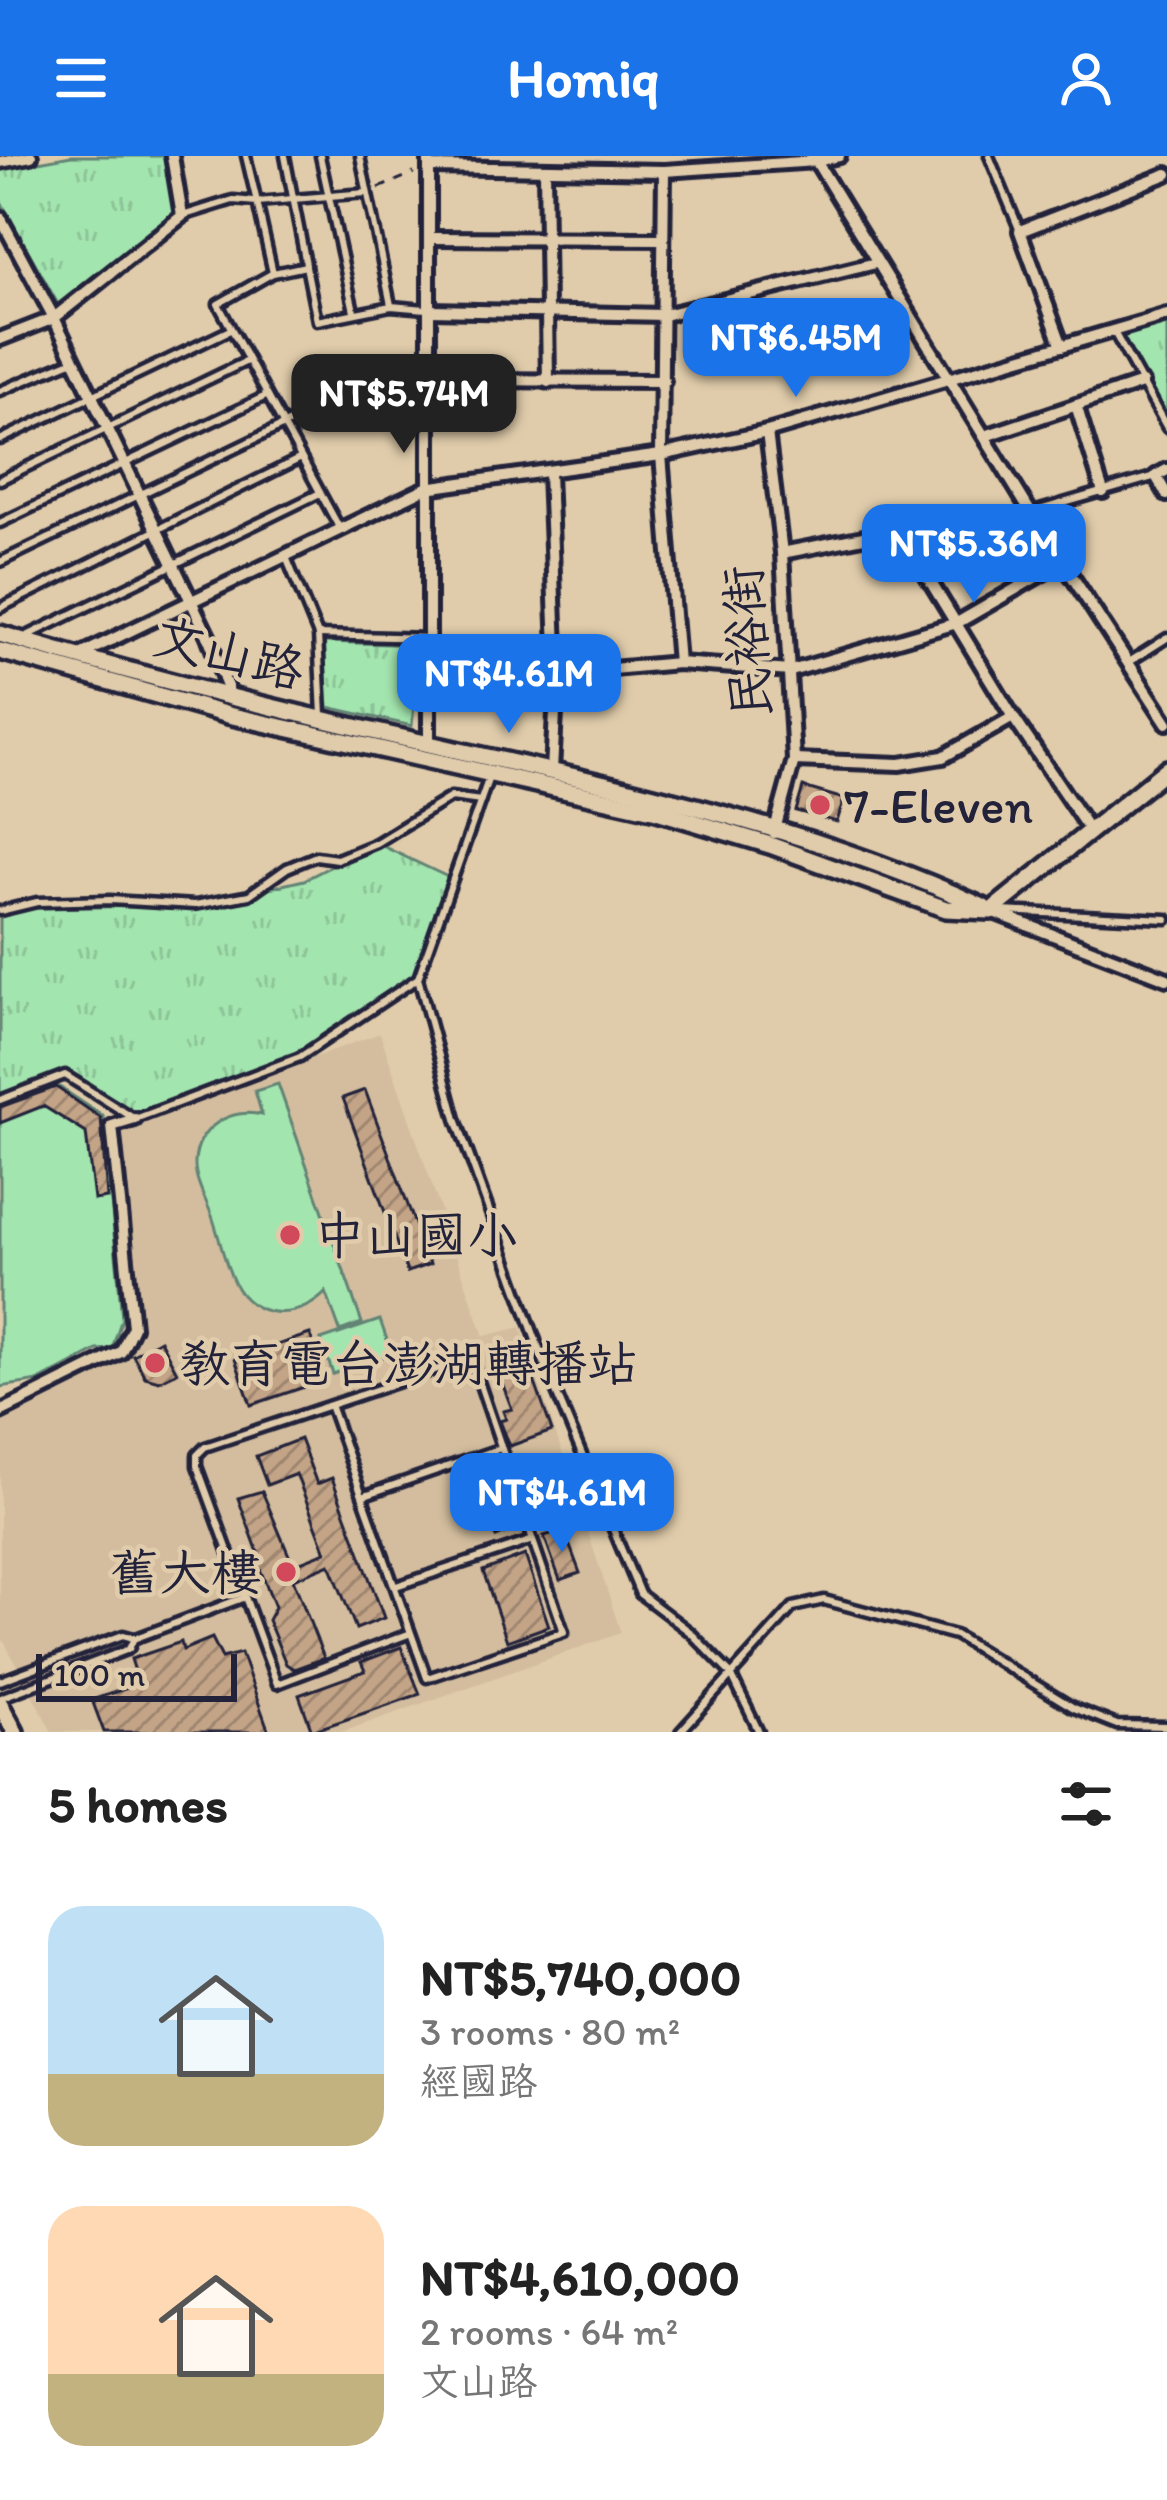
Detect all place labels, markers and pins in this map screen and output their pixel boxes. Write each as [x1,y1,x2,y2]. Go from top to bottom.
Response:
pin: NT$6.45M [672,298,920,400]
pin: NT$5.74M [280,354,528,456]
pin: NT$5.36M [850,504,1098,606]
pin: NT$4.61M [385,634,633,736]
place label: 7-Eleven [844,775,1033,836]
marker: 7-Eleven [807,792,833,818]
place label: 中山國小 [314,1205,518,1266]
marker: 中山國小 [277,1222,303,1248]
place label: 教育電台澎湖轉播站 [179,1333,638,1394]
marker: 教育電台澎湖轉播站 [142,1350,168,1376]
pin: NT$4.61M [438,1453,686,1555]
place label: 舊大樓 [109,1542,262,1603]
marker: 舊大樓 [273,1559,299,1585]

